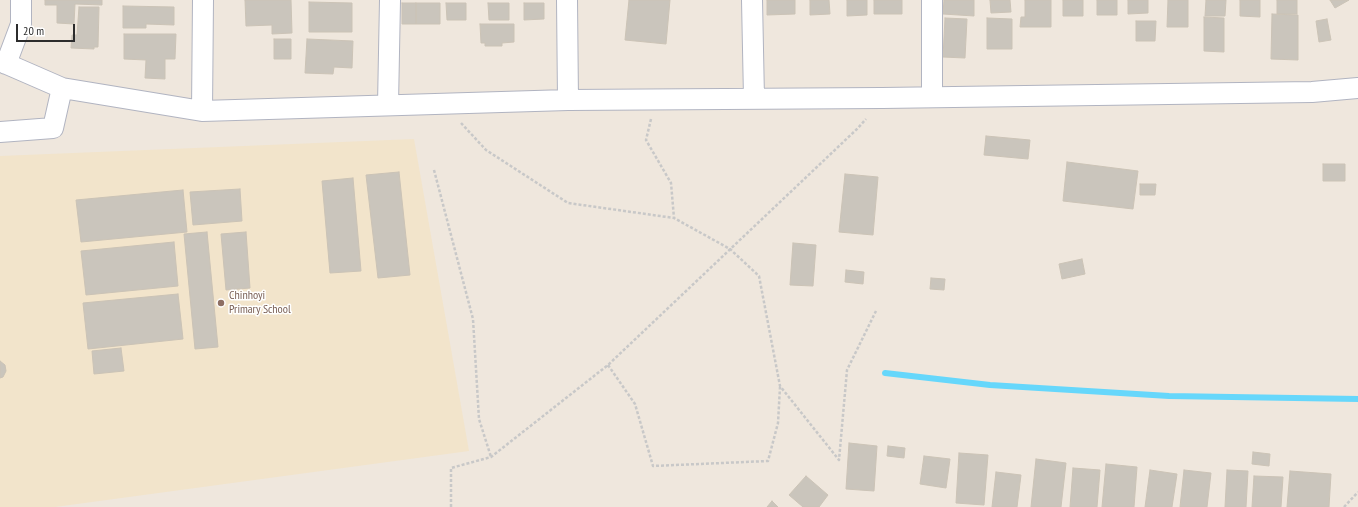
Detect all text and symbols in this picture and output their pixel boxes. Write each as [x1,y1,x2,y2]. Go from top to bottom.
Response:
scale bar [18,16,77,42]
text: 20 m [23,23,44,38]
place label: Chinhoyi Primary School [229,289,291,317]
marker: Chinhoyi Primary School [216,298,226,308]

